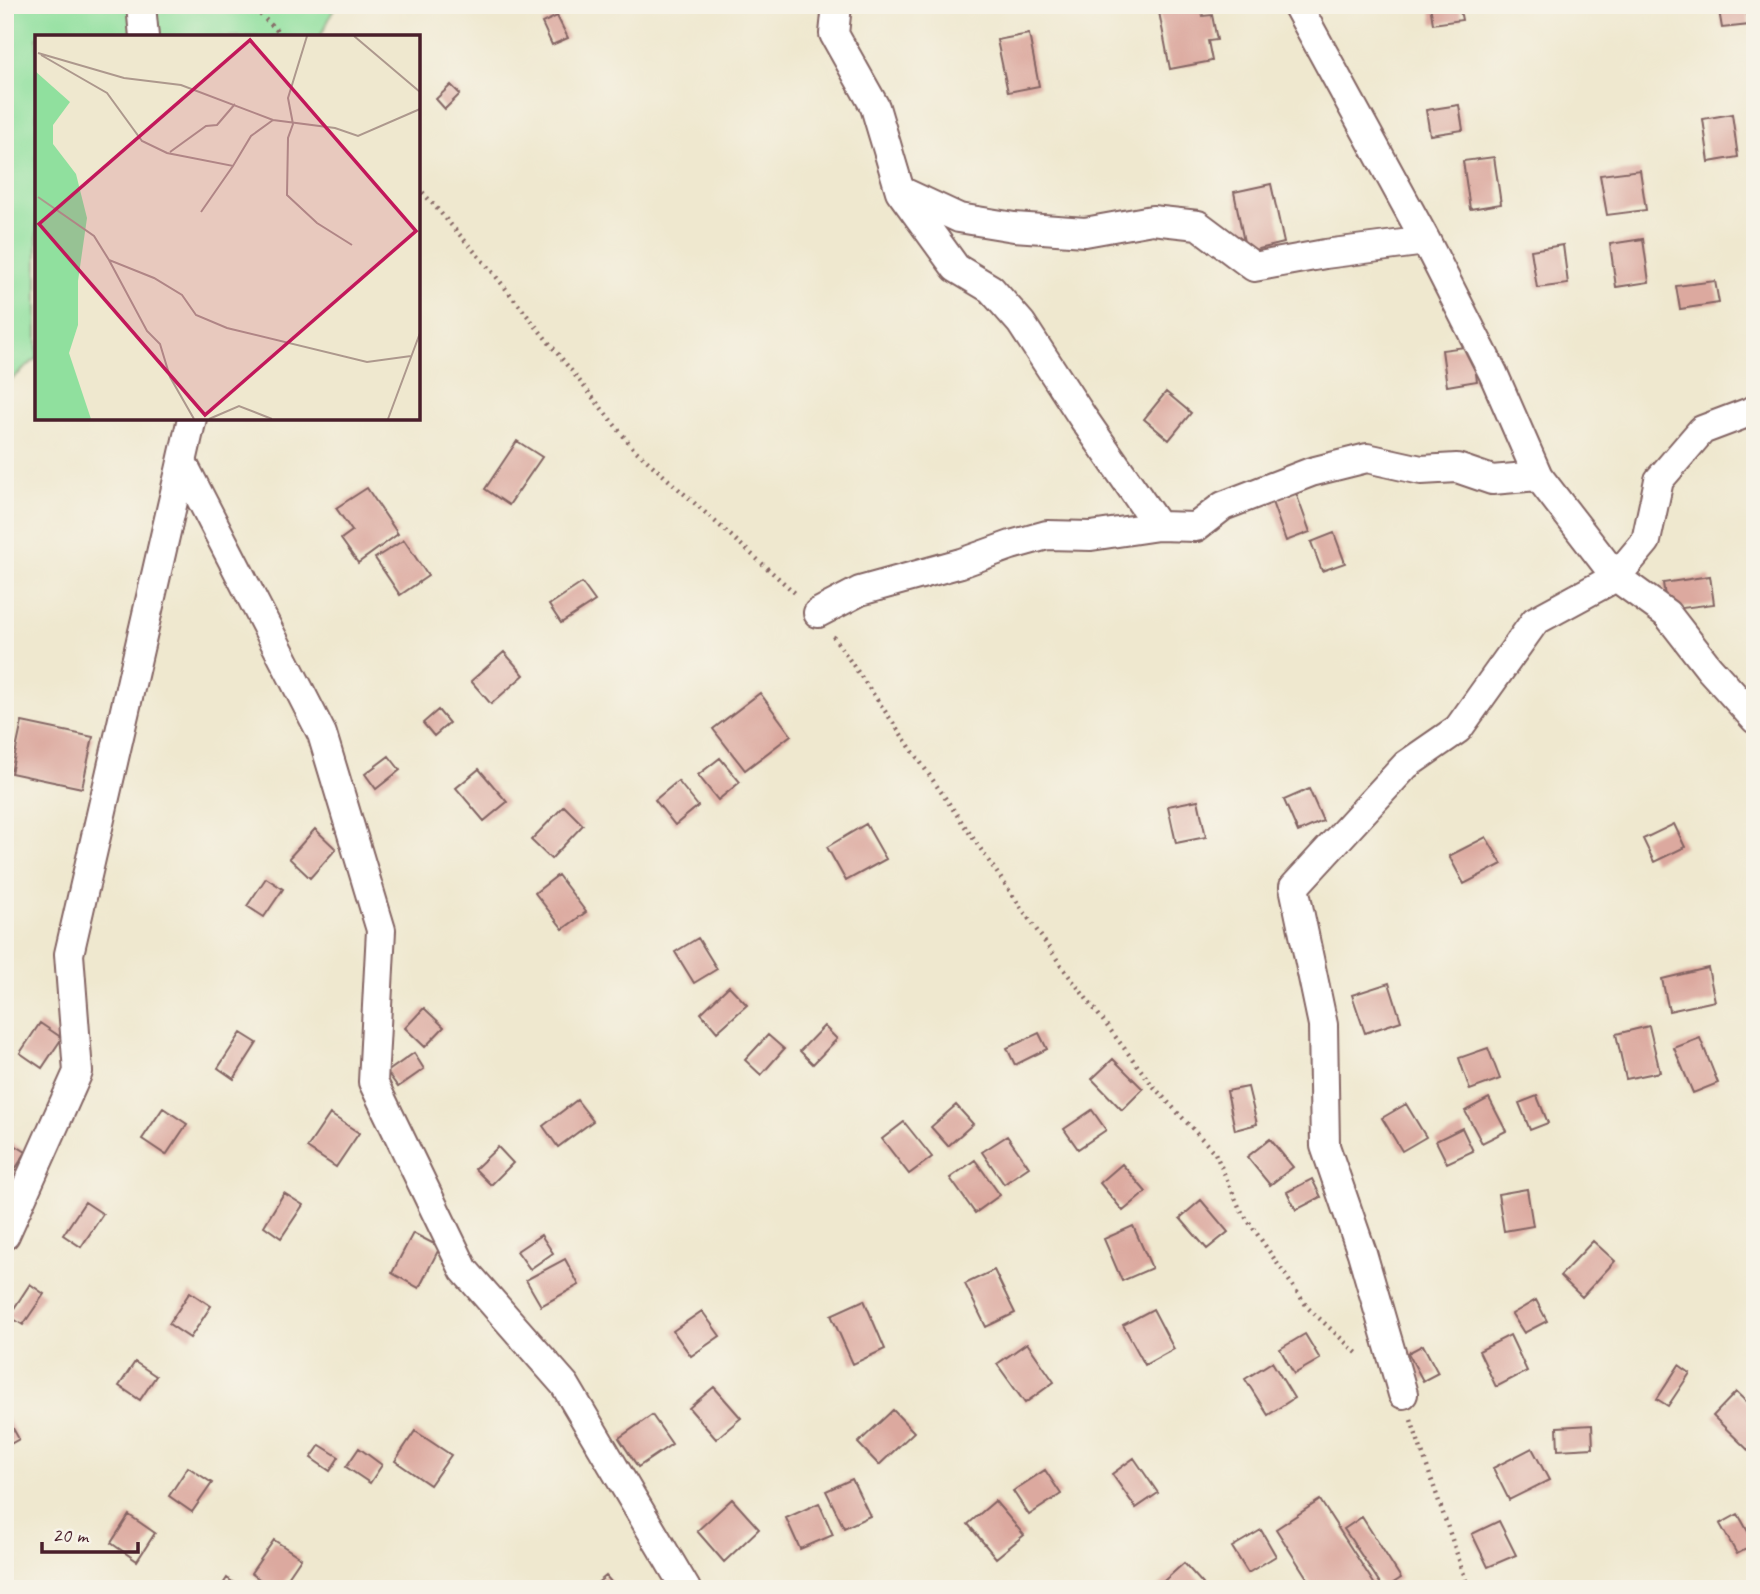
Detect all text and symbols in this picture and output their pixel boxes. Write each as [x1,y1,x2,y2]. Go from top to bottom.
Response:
inset map [35,35,420,420]
scale bar [42,1510,138,1554]
text: 20 m [52,1522,90,1548]

